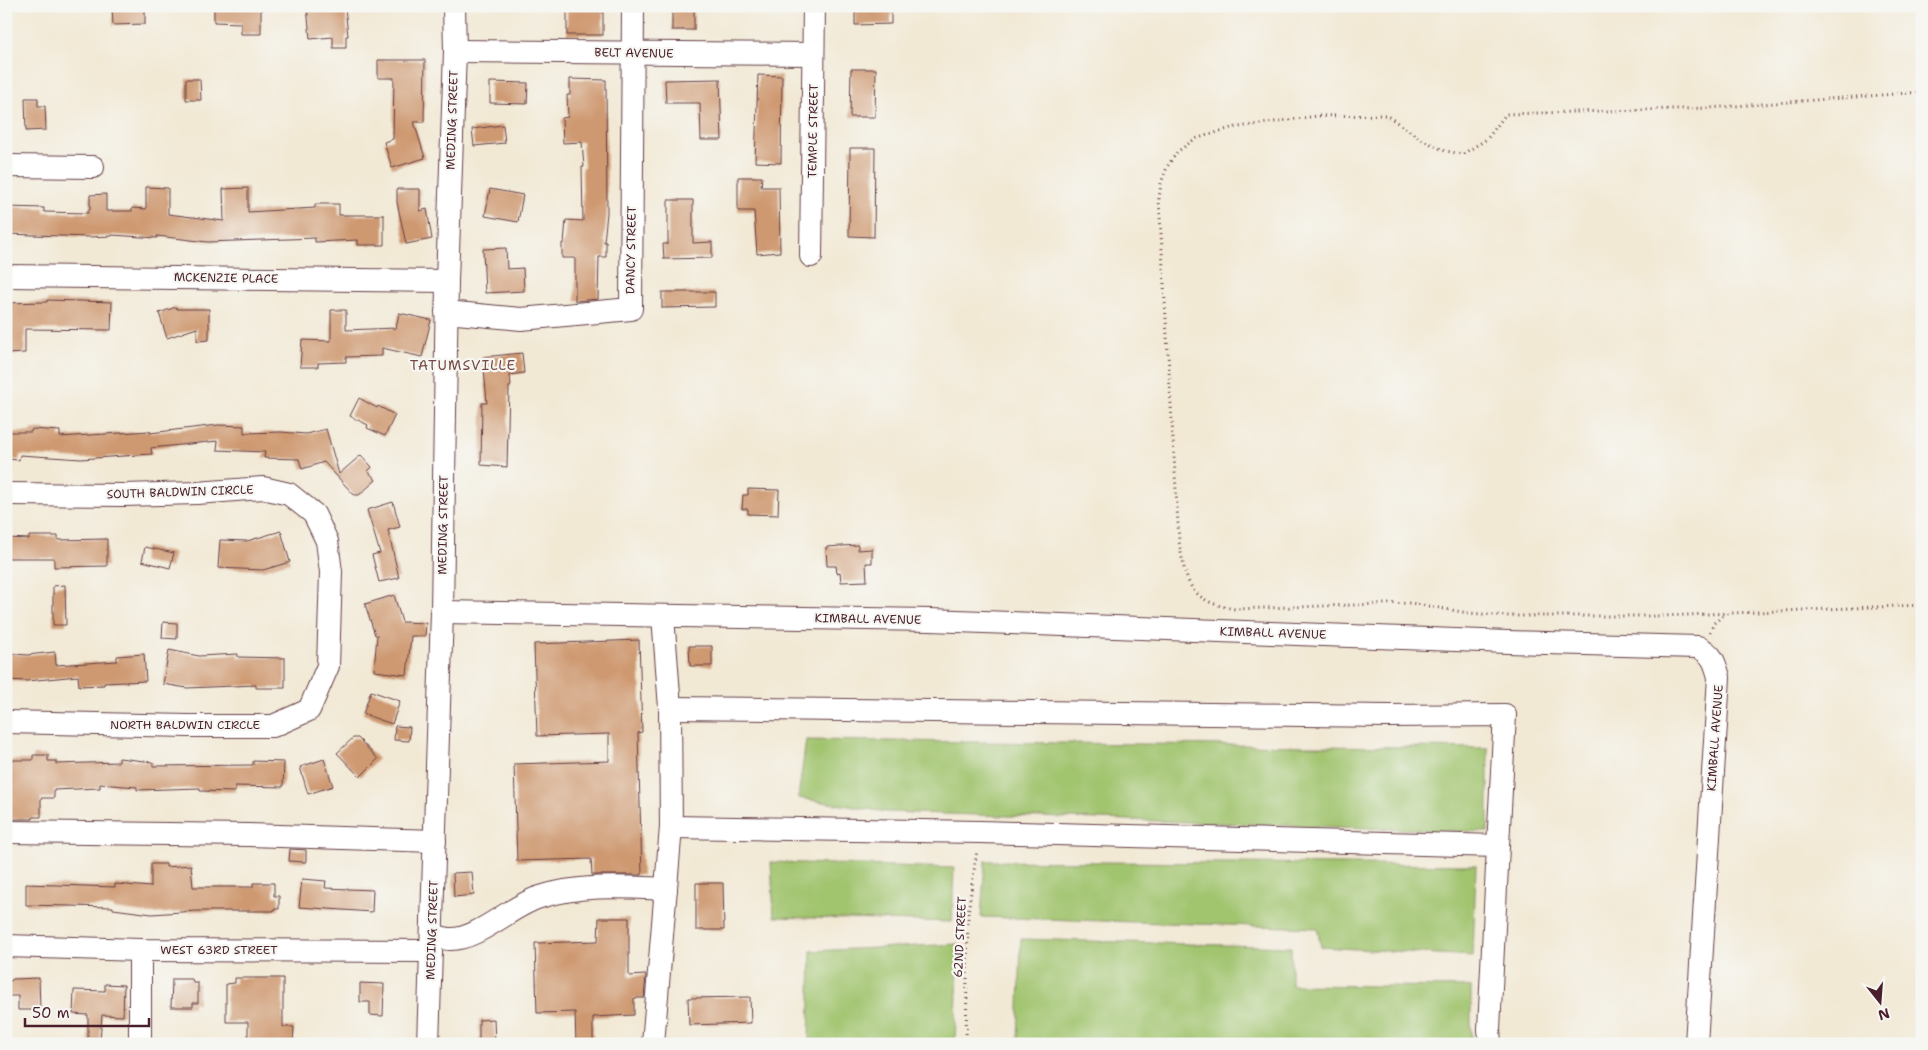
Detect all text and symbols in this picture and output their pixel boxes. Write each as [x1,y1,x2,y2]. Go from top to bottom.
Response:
street label: BELT AVENUE [594,44,674,62]
street label: MEDING STREET [442,69,462,170]
street label: TEMPLE STREET [804,83,822,178]
street label: DANCY STREET [622,205,640,294]
street label: MCKENZIE PLACE [174,269,278,287]
district label: TATUMSVILLE [410,356,516,374]
street label: MEDING STREET [434,474,452,575]
street label: SOUTH BALDWIN CIRCLE [106,481,254,503]
street label: KIMBALL AVENUE [814,610,922,628]
street label: KIMBALL AVENUE [1219,623,1327,643]
street label: KIMBALL AVENUE [1703,684,1727,792]
street label: NORTH BALDWIN CIRCLE [110,717,260,733]
street label: MEDING STREET [422,879,442,980]
street label: 62ND STREET [950,895,970,978]
street label: WEST 63RD STREET [160,942,278,958]
north arrow [1856,978,1906,1028]
scale bar [25,995,149,1027]
text: 50 m [32,1003,70,1023]
text: N [1876,1004,1892,1025]

